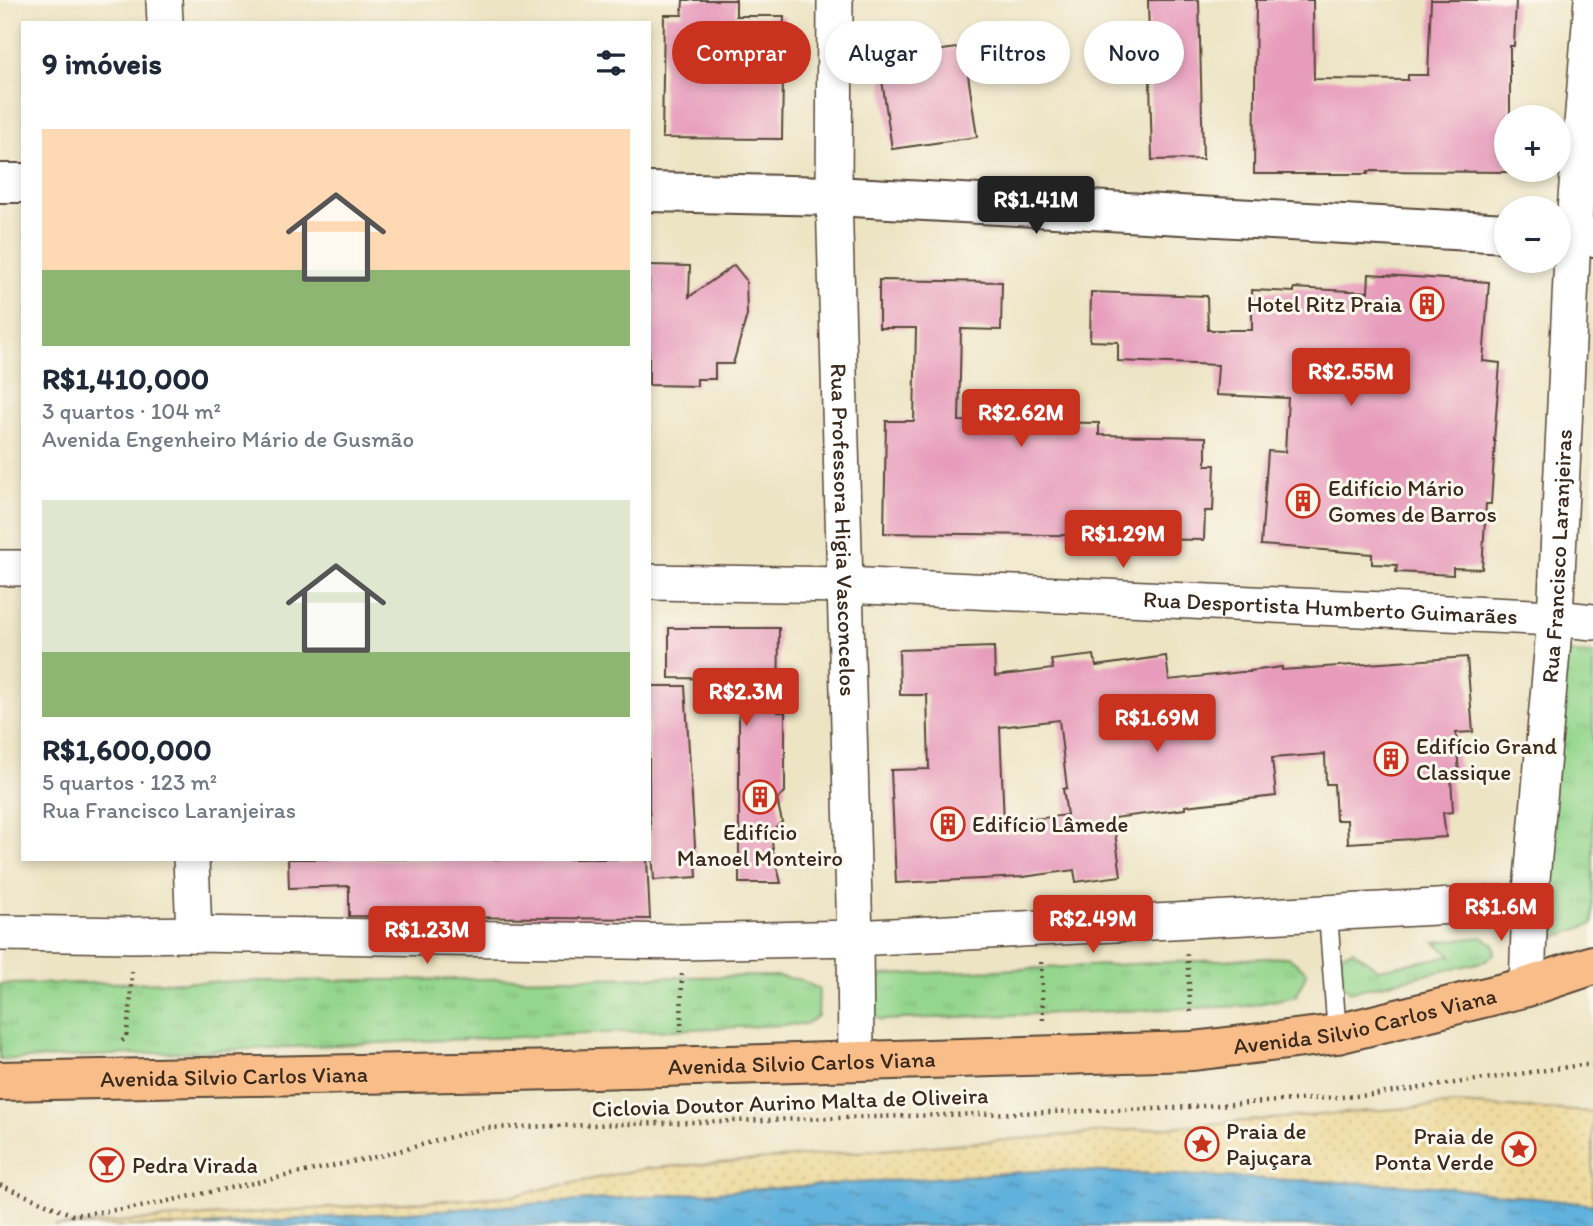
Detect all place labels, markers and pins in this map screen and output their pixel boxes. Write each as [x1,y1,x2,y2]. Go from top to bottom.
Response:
pin: R$1.41M [971,176,1101,236]
building icon: Hotel Ritz Praia [1408,285,1446,323]
place label: Hotel Ritz Praia [1247,290,1402,318]
pin: R$2.55M [1286,348,1416,408]
pin: R$2.62M [956,390,1086,449]
place label: Edifício Mário Gomes de Barros [1328,474,1497,528]
building icon: Edifício Mário Gomes de Barros [1284,482,1322,520]
pin: R$1.29M [1058,510,1188,570]
pin: R$2.3M [689,668,803,728]
pin: R$1.69M [1092,694,1222,754]
place label: Edifício Grand Classique [1416,732,1558,786]
building icon: Edifício Grand Classique [1372,740,1410,778]
building icon: Edifício Manoel Monteiro [741,778,779,816]
building icon: Edifício Lâmede [929,805,967,843]
place label: Edifício Lâmede [972,810,1129,838]
place label: Edifício Manoel Monteiro [677,818,843,872]
pin: R$1.6M [1444,884,1558,943]
pin: R$2.49M [1028,895,1158,955]
pin: R$1.23M [362,906,492,966]
place label: Praia de Pajuçara [1226,1117,1312,1171]
place label: Praia de Ponta Verde [1374,1122,1494,1176]
place icon: Praia de Pajuçara [1183,1125,1221,1163]
place icon: Praia de Ponta Verde [1500,1130,1538,1168]
bar icon: Pedra Virada [88,1146,126,1184]
place label: Pedra Virada [132,1151,258,1179]

